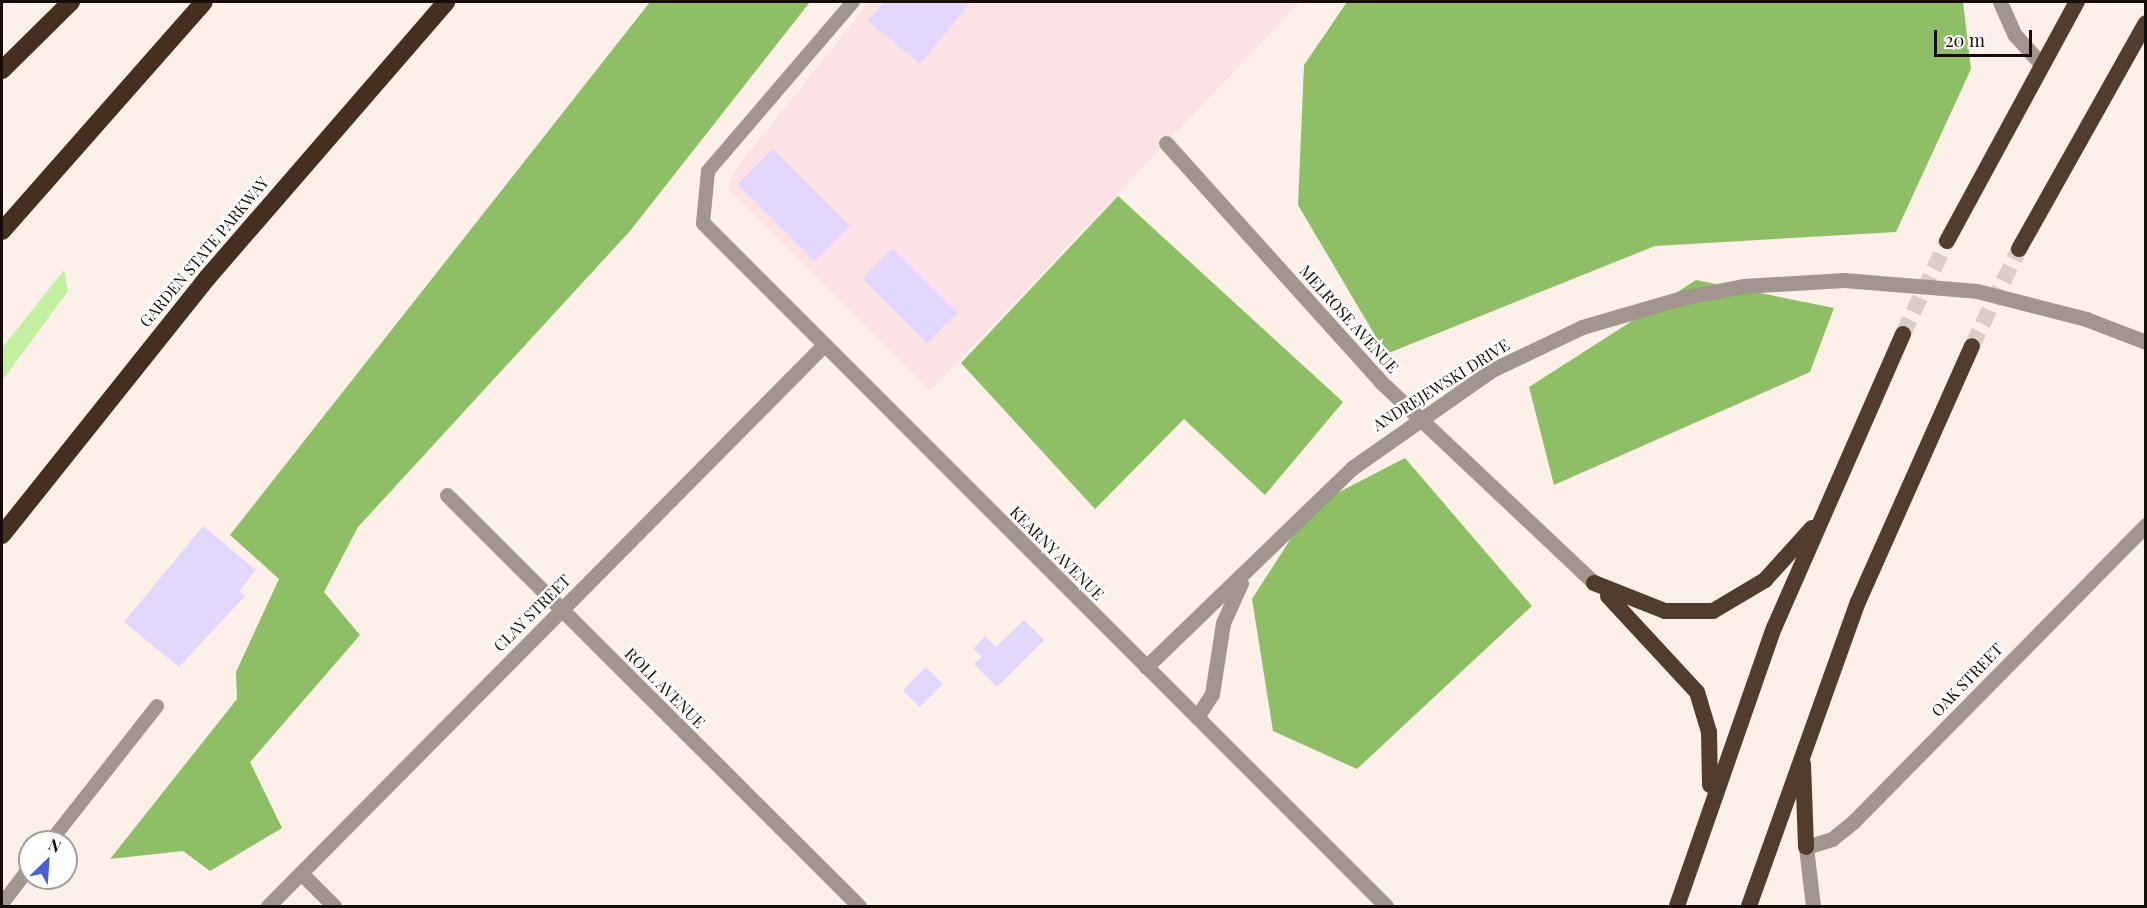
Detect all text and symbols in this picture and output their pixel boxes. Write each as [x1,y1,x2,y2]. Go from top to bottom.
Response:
scale bar [1937,18,2034,56]
text: 20 m [1945,28,1985,52]
street label: GARDEN STATE PARKWAY [136,173,272,331]
street label: MELROSE AVENUE [1295,261,1403,377]
street label: ANDREJEWSKI DRIVE [1369,335,1513,435]
street label: KEARNY AVENUE [1006,502,1108,604]
street label: CLAY STREET [489,570,575,656]
street label: OAK STREET [1927,639,2007,721]
street label: ROLL AVENUE [621,644,709,732]
north arrow [18,830,78,890]
text: N [45,833,65,857]

